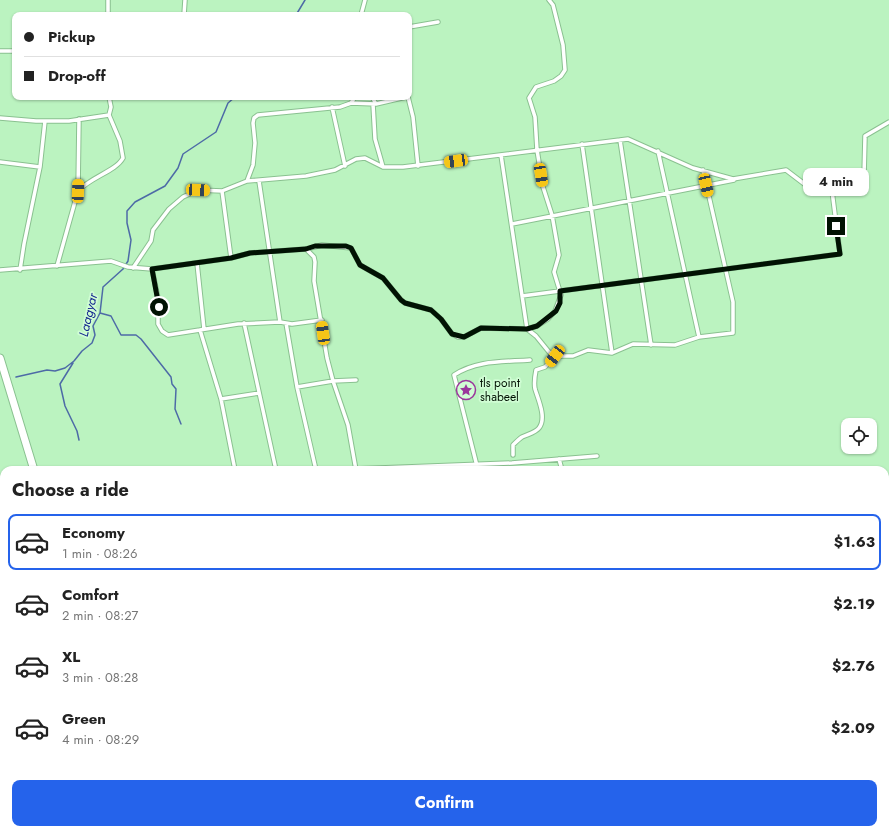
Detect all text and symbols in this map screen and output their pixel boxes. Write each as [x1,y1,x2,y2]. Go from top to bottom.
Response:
text: Pickup [48,26,95,48]
text: Drop-off [48,65,106,87]
car [443,153,469,169]
car [533,162,549,188]
callout: 4 min [803,168,869,196]
car [697,172,715,198]
text: 4 min [819,172,853,191]
car [72,179,84,203]
car [186,183,210,197]
route end [827,217,845,235]
water label: Laagyar [74,291,102,339]
route start [150,298,168,316]
car [315,320,331,346]
car [543,343,567,369]
place label: tls point shabeel [480,374,520,406]
place icon: tls point shabeel [455,379,477,401]
map controls [841,418,877,454]
button: locate [841,418,877,454]
text: Choose a ride [12,477,129,503]
text: Economy [62,522,125,544]
icon: car [14,524,50,560]
text: $1.63 [834,531,875,553]
text: 1 min · 08:26 [62,544,137,563]
text: Comfort [62,584,119,606]
icon: car [14,586,50,622]
text: $2.19 [833,593,875,615]
text: 2 min · 08:27 [62,606,138,625]
text: XL [62,646,80,668]
icon: car [14,648,50,684]
text: $2.76 [832,655,875,677]
text: 3 min · 08:28 [62,668,138,687]
text: Green [62,708,106,730]
icon: car [14,710,50,746]
text: $2.09 [831,717,875,739]
text: 4 min · 08:29 [62,730,139,749]
button: Confirm [12,780,877,826]

